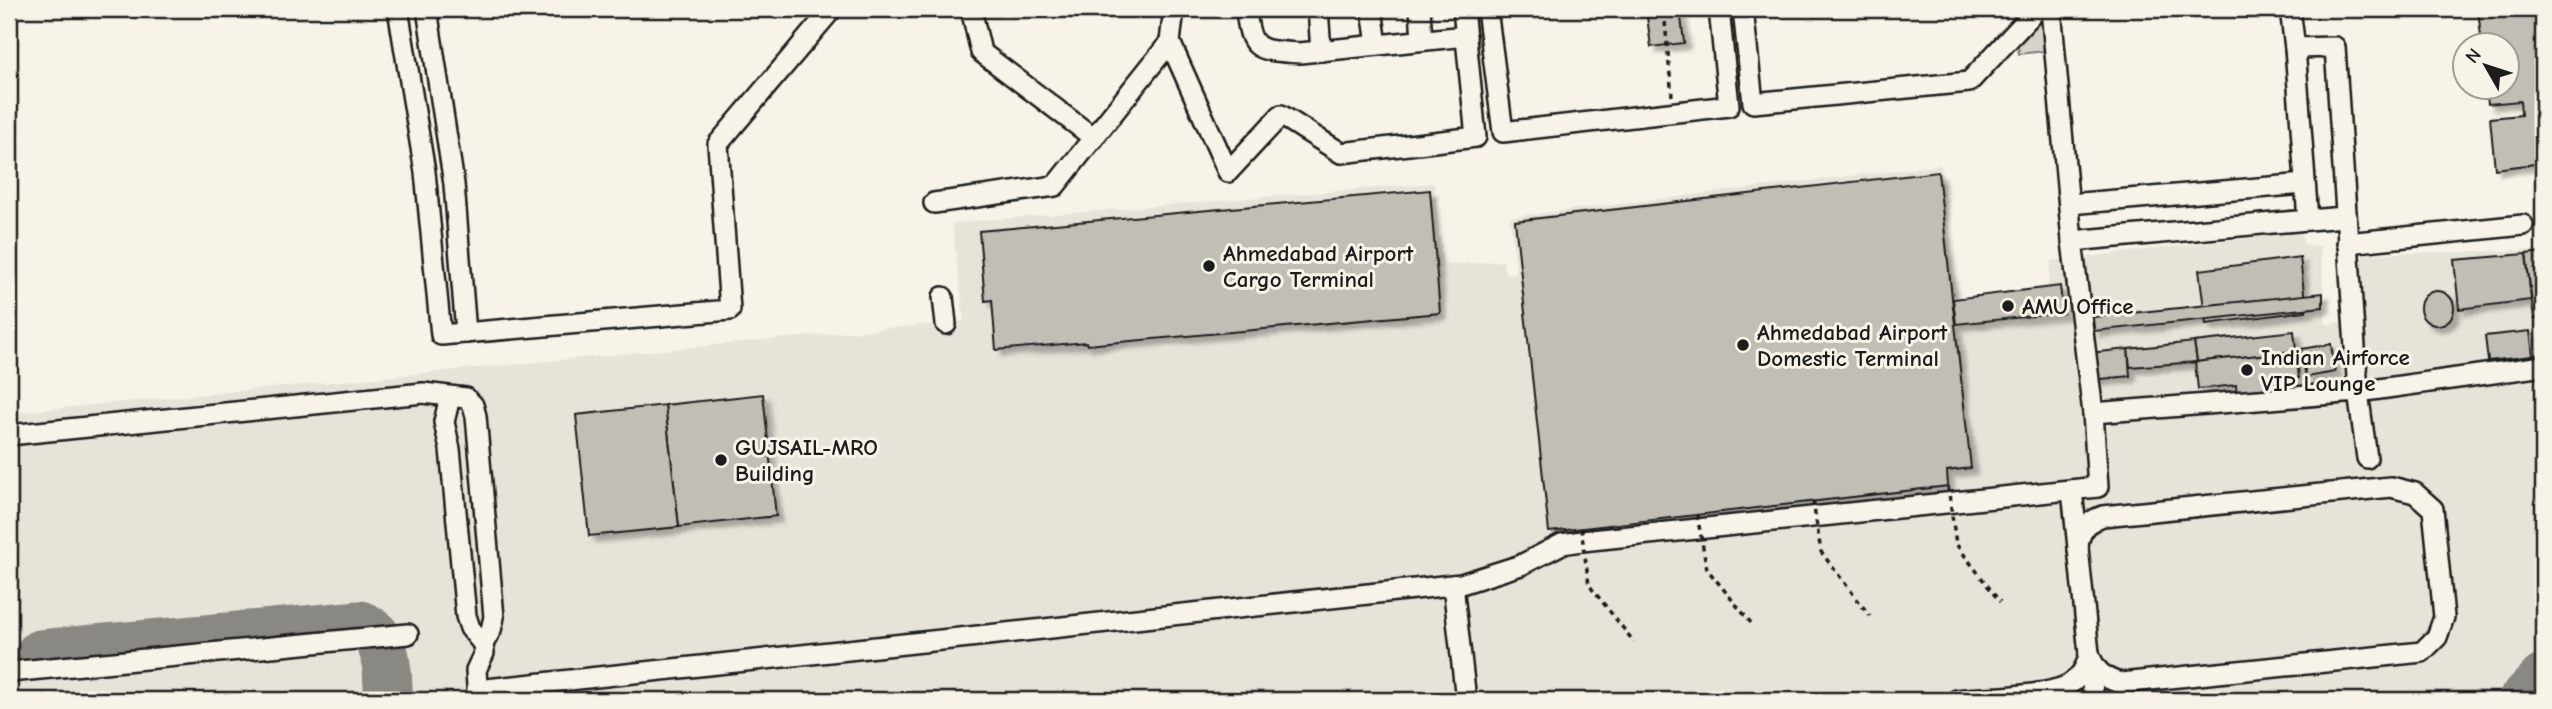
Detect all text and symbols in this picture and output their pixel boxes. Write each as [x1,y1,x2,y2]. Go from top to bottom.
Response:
north arrow [2450,32,2520,102]
text: N [2461,44,2486,68]
place label: Ahmedabad Airport Cargo Terminal [1223,240,1414,293]
marker: Ahmedabad Airport Cargo Terminal [1201,258,1217,274]
place label: AMU Office [2022,293,2133,320]
marker: AMU Office [2000,298,2016,314]
place label: Ahmedabad Airport Domestic Terminal [1757,319,1948,372]
marker: Ahmedabad Airport Domestic Terminal [1735,337,1751,353]
place label: Indian Airforce VIP Lounge [2261,344,2410,397]
marker: Indian Airforce VIP Lounge [2239,362,2255,378]
place label: GUJSAIL-MRO Building [735,434,878,487]
marker: GUJSAIL-MRO Building [713,452,729,468]

